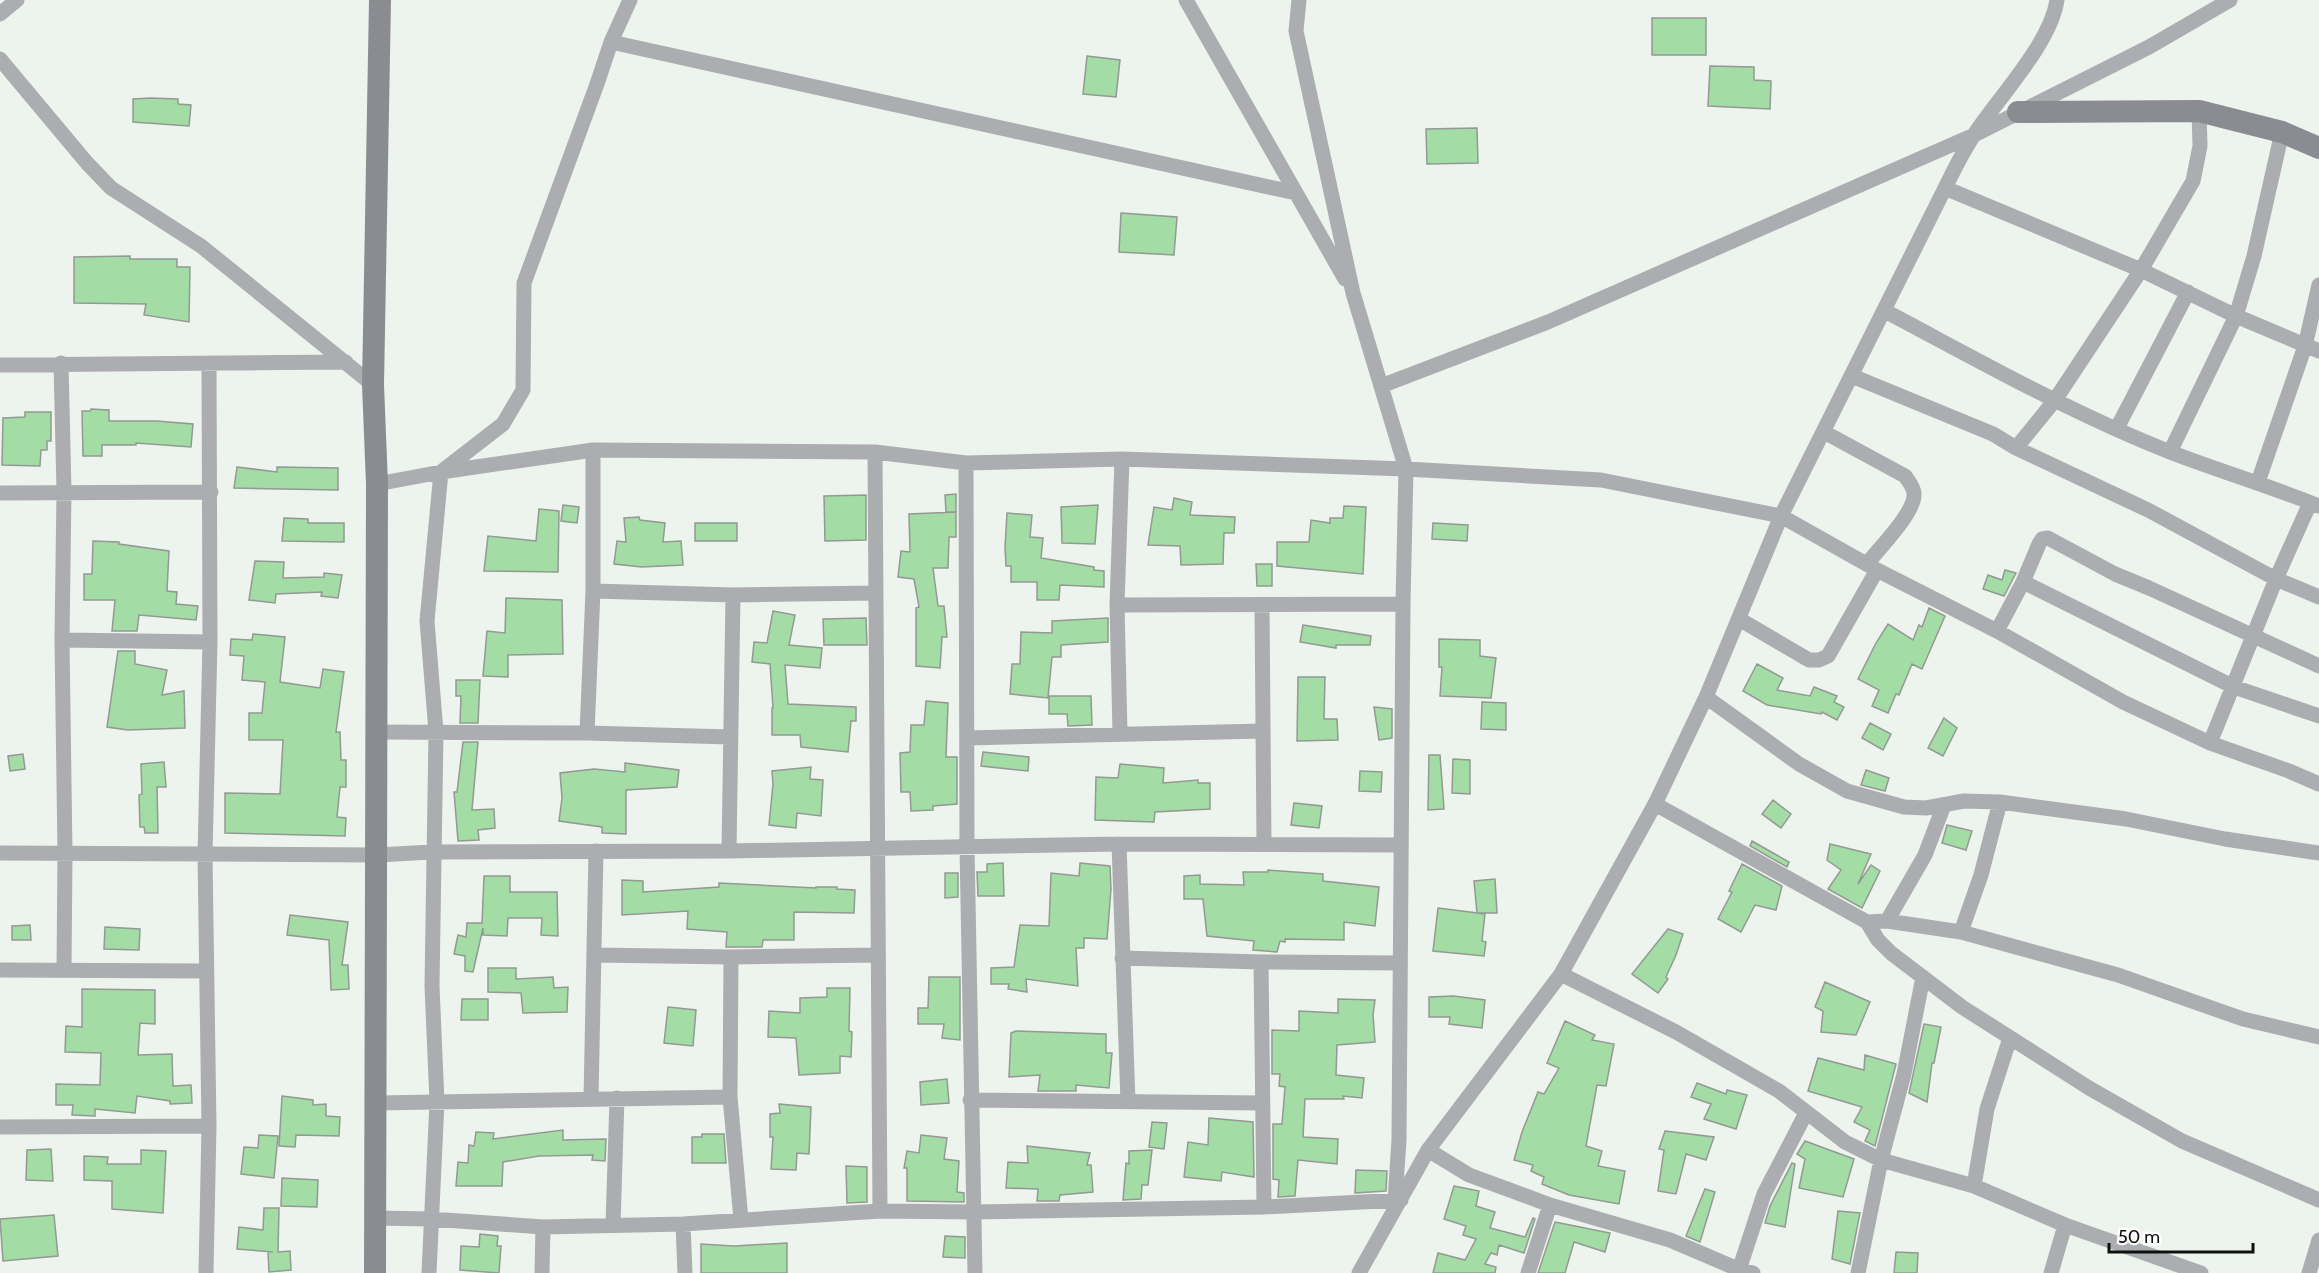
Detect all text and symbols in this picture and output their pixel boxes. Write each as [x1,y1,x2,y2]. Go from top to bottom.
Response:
scale bar [2109,1216,2253,1254]
text: 50 m [2118,1226,2160,1248]

